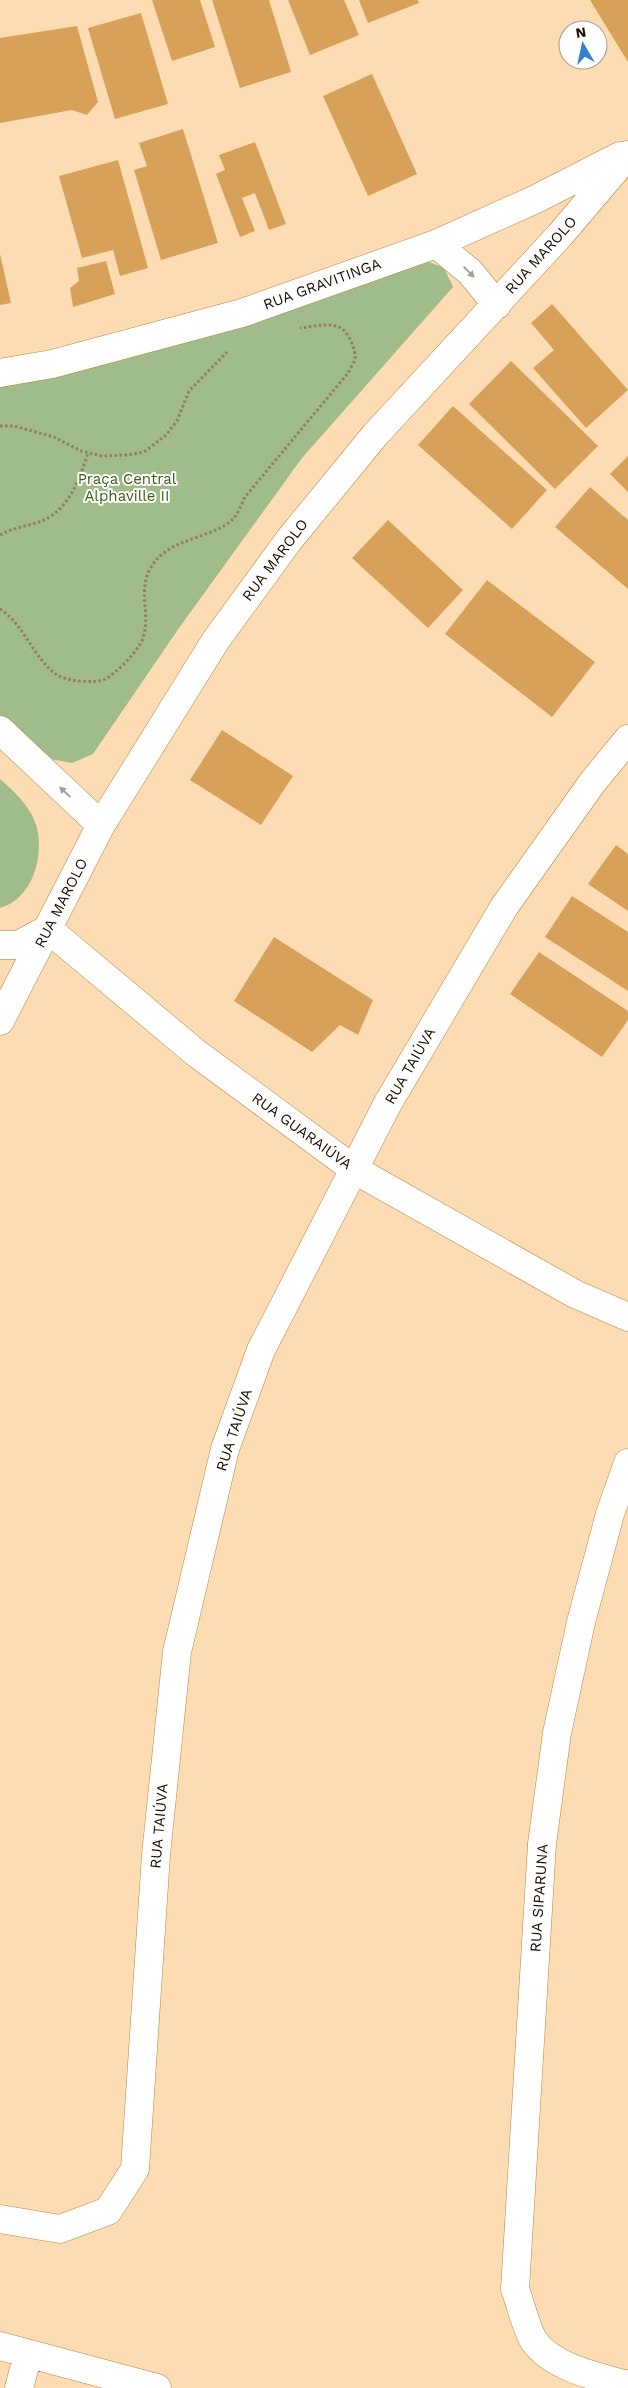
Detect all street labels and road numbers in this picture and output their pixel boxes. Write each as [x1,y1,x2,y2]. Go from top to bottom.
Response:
street label: RUA MAROLO [501,212,581,298]
street label: RUA GRAVITINGA [261,254,383,314]
street label: RUA MAROLO [238,515,312,605]
street label: RUA MAROLO [31,855,91,951]
street label: RUA TAIÚVA [381,1024,439,1108]
street label: RUA GUARAIÚVA [248,1089,356,1173]
street label: RUA TAIÚVA [212,1386,256,1474]
street label: RUA TAIÚVA [146,1782,172,1869]
street label: RUA SIPARUNA [526,1843,552,1953]

